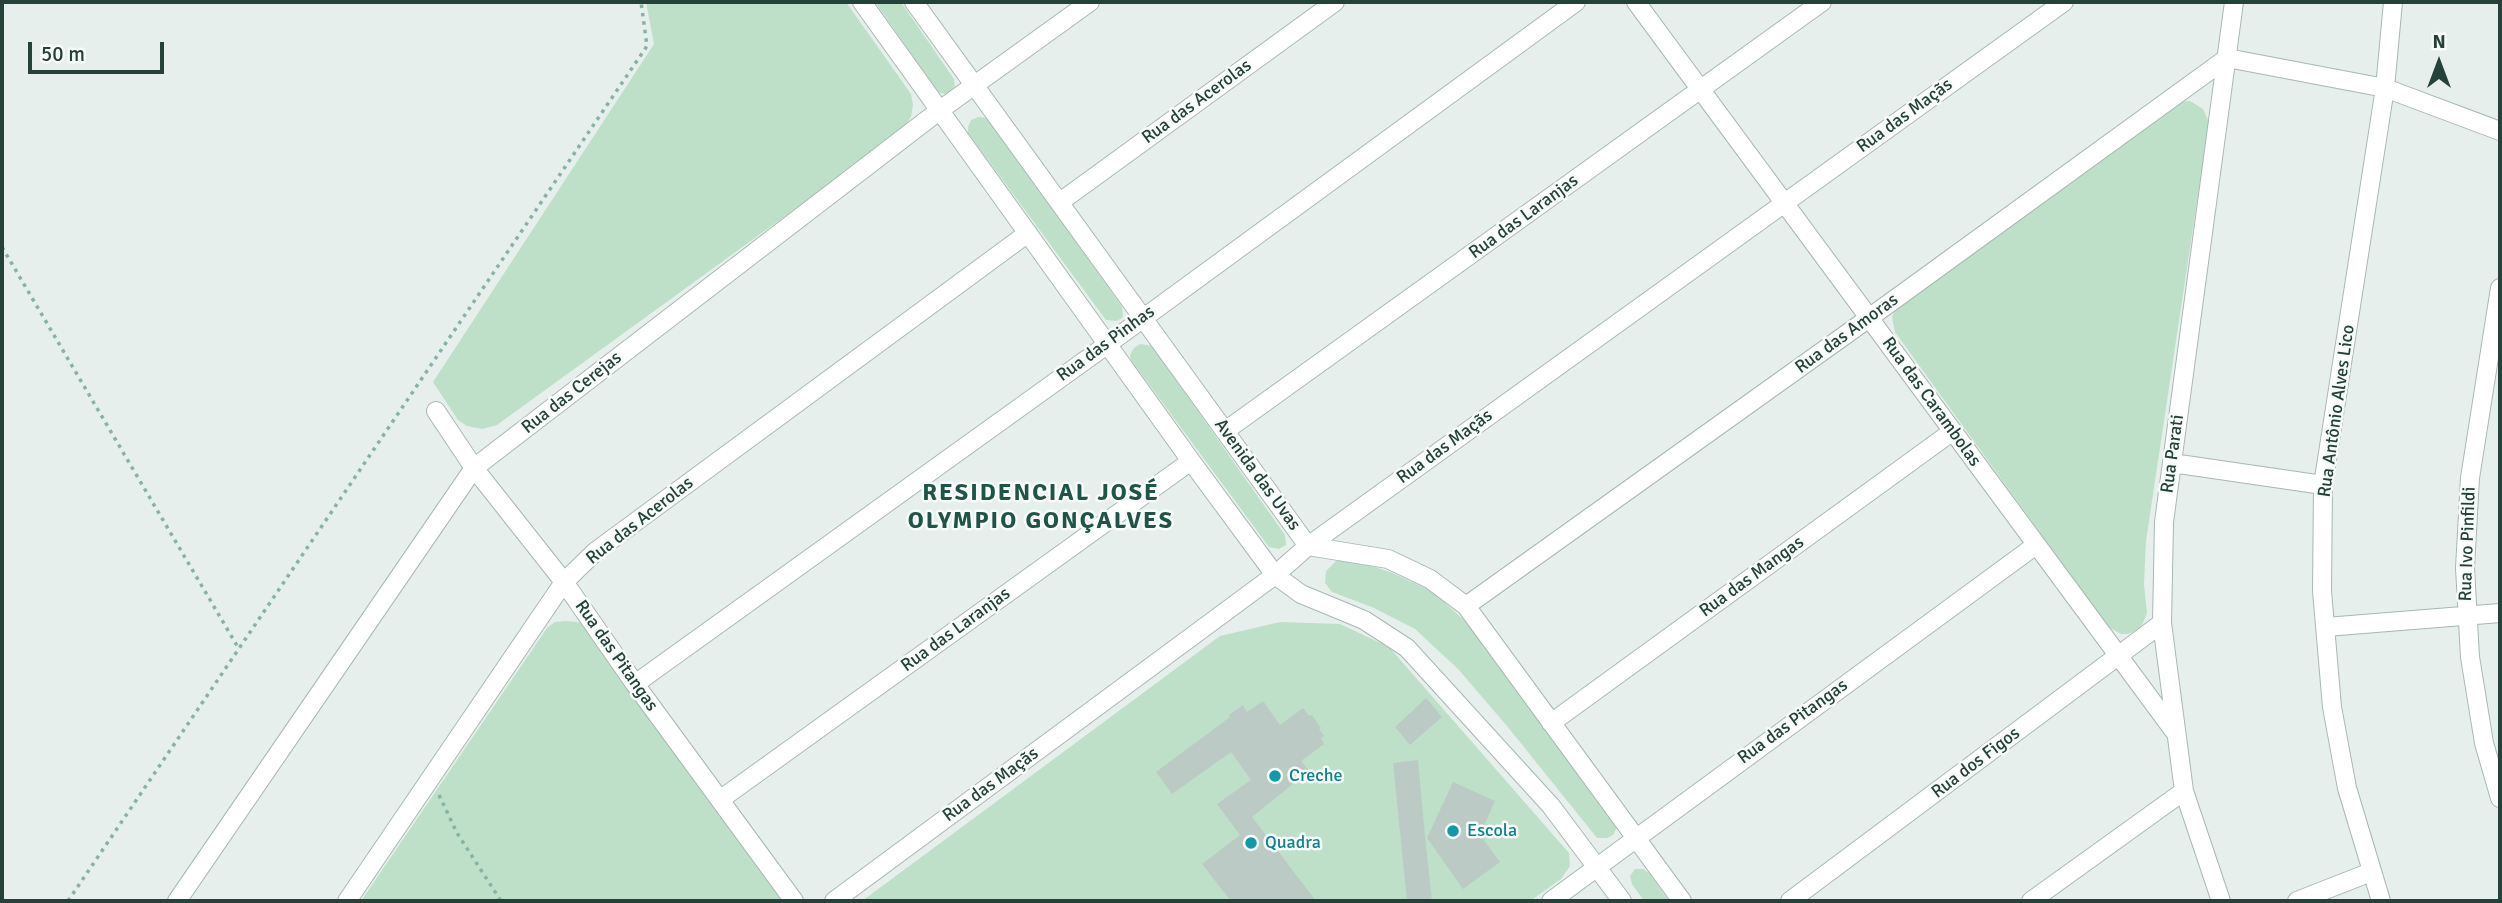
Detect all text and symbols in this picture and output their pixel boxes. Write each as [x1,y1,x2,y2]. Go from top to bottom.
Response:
scale bar [32,28,168,72]
north arrow [2404,28,2474,98]
text: N [2432,30,2446,54]
text: 50 m [41,41,85,67]
street label: Rua das Acerolas [1138,55,1256,149]
street label: Rua das Maçãs [1853,74,1957,158]
street label: Rua das Laranjas [1465,170,1583,264]
street label: Rua das Amoras [1791,289,1903,379]
street label: Rua das Pinhas [1053,301,1159,387]
street label: Rua Antônio Alves Lico [2314,323,2360,499]
street label: Rua das Carambolas [1877,333,1985,471]
street label: Rua das Cerejas [518,347,626,439]
street label: Rua das Maçãs [1393,405,1497,489]
street label: Rua Parati [2157,413,2189,495]
street label: Avenida das Uvas [1209,415,1305,535]
street label: Rua das Acerolas [582,472,698,570]
district label: RESIDENCIAL JOSÉ OLYMPIO GONÇALVES [910,480,1172,536]
street label: Rua Ivo Pinfildi [2455,486,2481,602]
street label: Rua das Mangas [1696,532,1808,622]
street label: Rua das Laranjas [897,583,1015,677]
street label: Rua das Pitangas [570,596,662,716]
street label: Rua das Pitangas [1734,675,1852,769]
street label: Rua dos Figos [1928,723,2024,803]
street label: Rua das Maçãs [939,743,1043,827]
place label: Creche [1289,765,1342,787]
marker: Creche [1267,768,1283,784]
place label: Escola [1467,820,1517,842]
marker: Escola [1445,823,1461,839]
place label: Quadra [1265,832,1321,854]
marker: Quadra [1243,835,1259,851]

